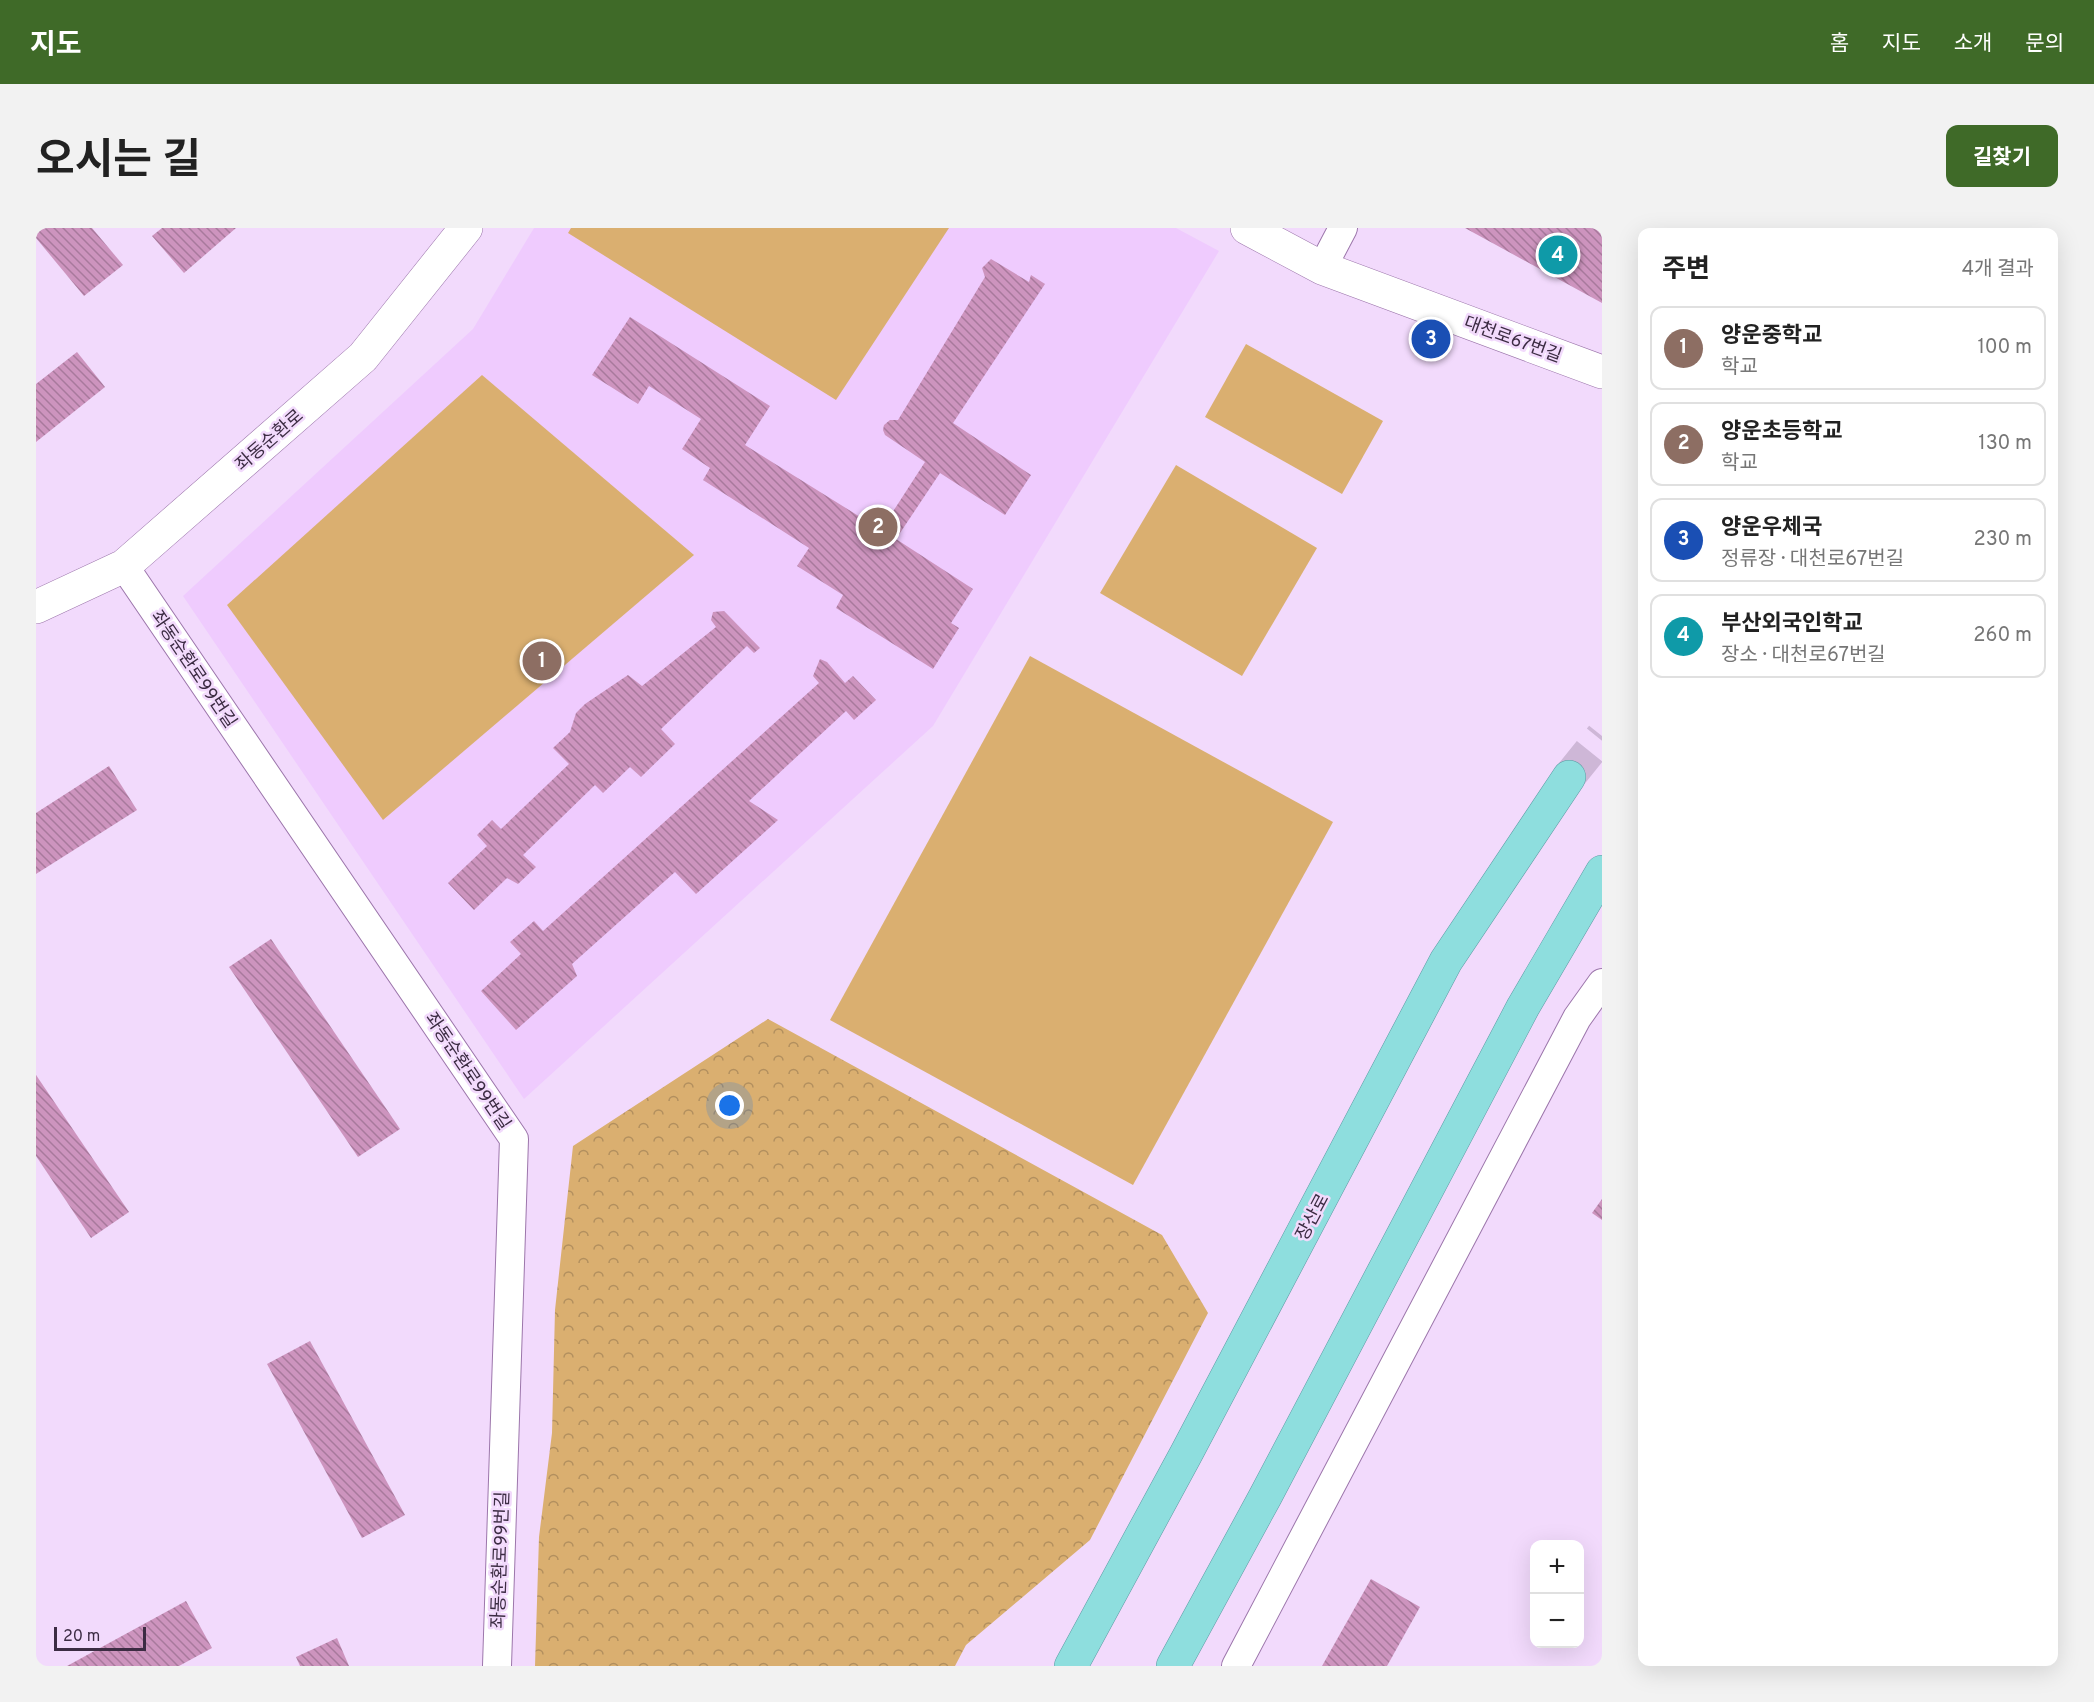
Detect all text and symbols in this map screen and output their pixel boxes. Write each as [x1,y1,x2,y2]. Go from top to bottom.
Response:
text: 지도 [30,28,82,64]
text: 홈 [1830,31,1849,58]
text: 지도 [1882,31,1921,58]
text: 소개 [1954,31,1992,58]
text: 문의 [2025,31,2064,58]
button: 길찾기 [1946,125,2058,187]
text: 오시는 길 [36,136,201,189]
pin: 4 [1538,232,1577,278]
text: 주변 [1662,254,1710,287]
text: 4개 결과 [1962,257,2034,283]
street label: 대천로67번길 [1460,312,1565,369]
pin: 3 [1412,316,1450,362]
text: 양운중학교 [1721,323,1822,350]
text: 1 [1680,335,1688,361]
text: 100 m [1977,335,2032,361]
text: 학교 [1721,355,1758,381]
street label: 좌동순환로 [231,405,309,477]
text: 양운초등학교 [1721,419,1842,446]
text: 2 [1677,431,1690,457]
text: 130 m [1978,431,2032,457]
text: 학교 [1721,451,1758,477]
pin: 2 [858,504,898,550]
text: 양운우체국 [1721,515,1822,542]
text: 3 [1678,527,1690,553]
text: 230 m [1973,527,2032,553]
text: 정류장 · 대천로67번길 [1721,547,1904,573]
street label: 좌동순환로99번길 [145,606,241,733]
text: 부산외국인학교 [1721,611,1863,638]
text: 4 [1677,623,1690,649]
text: 260 m [1973,623,2032,649]
pin: 1 [522,638,562,684]
text: 장소 · 대천로67번길 [1721,643,1886,669]
street label: 좌동순환로99번길 [419,1008,515,1135]
your location [715,1091,744,1120]
street label: 장산로 [1292,1190,1335,1245]
street label: 좌동순환로99번길 [488,1491,515,1629]
map controls [1530,1540,1584,1648]
button: + [1530,1540,1584,1594]
button: − [1530,1594,1584,1648]
scale bar [54,1624,146,1652]
text: 20 m [63,1627,100,1647]

